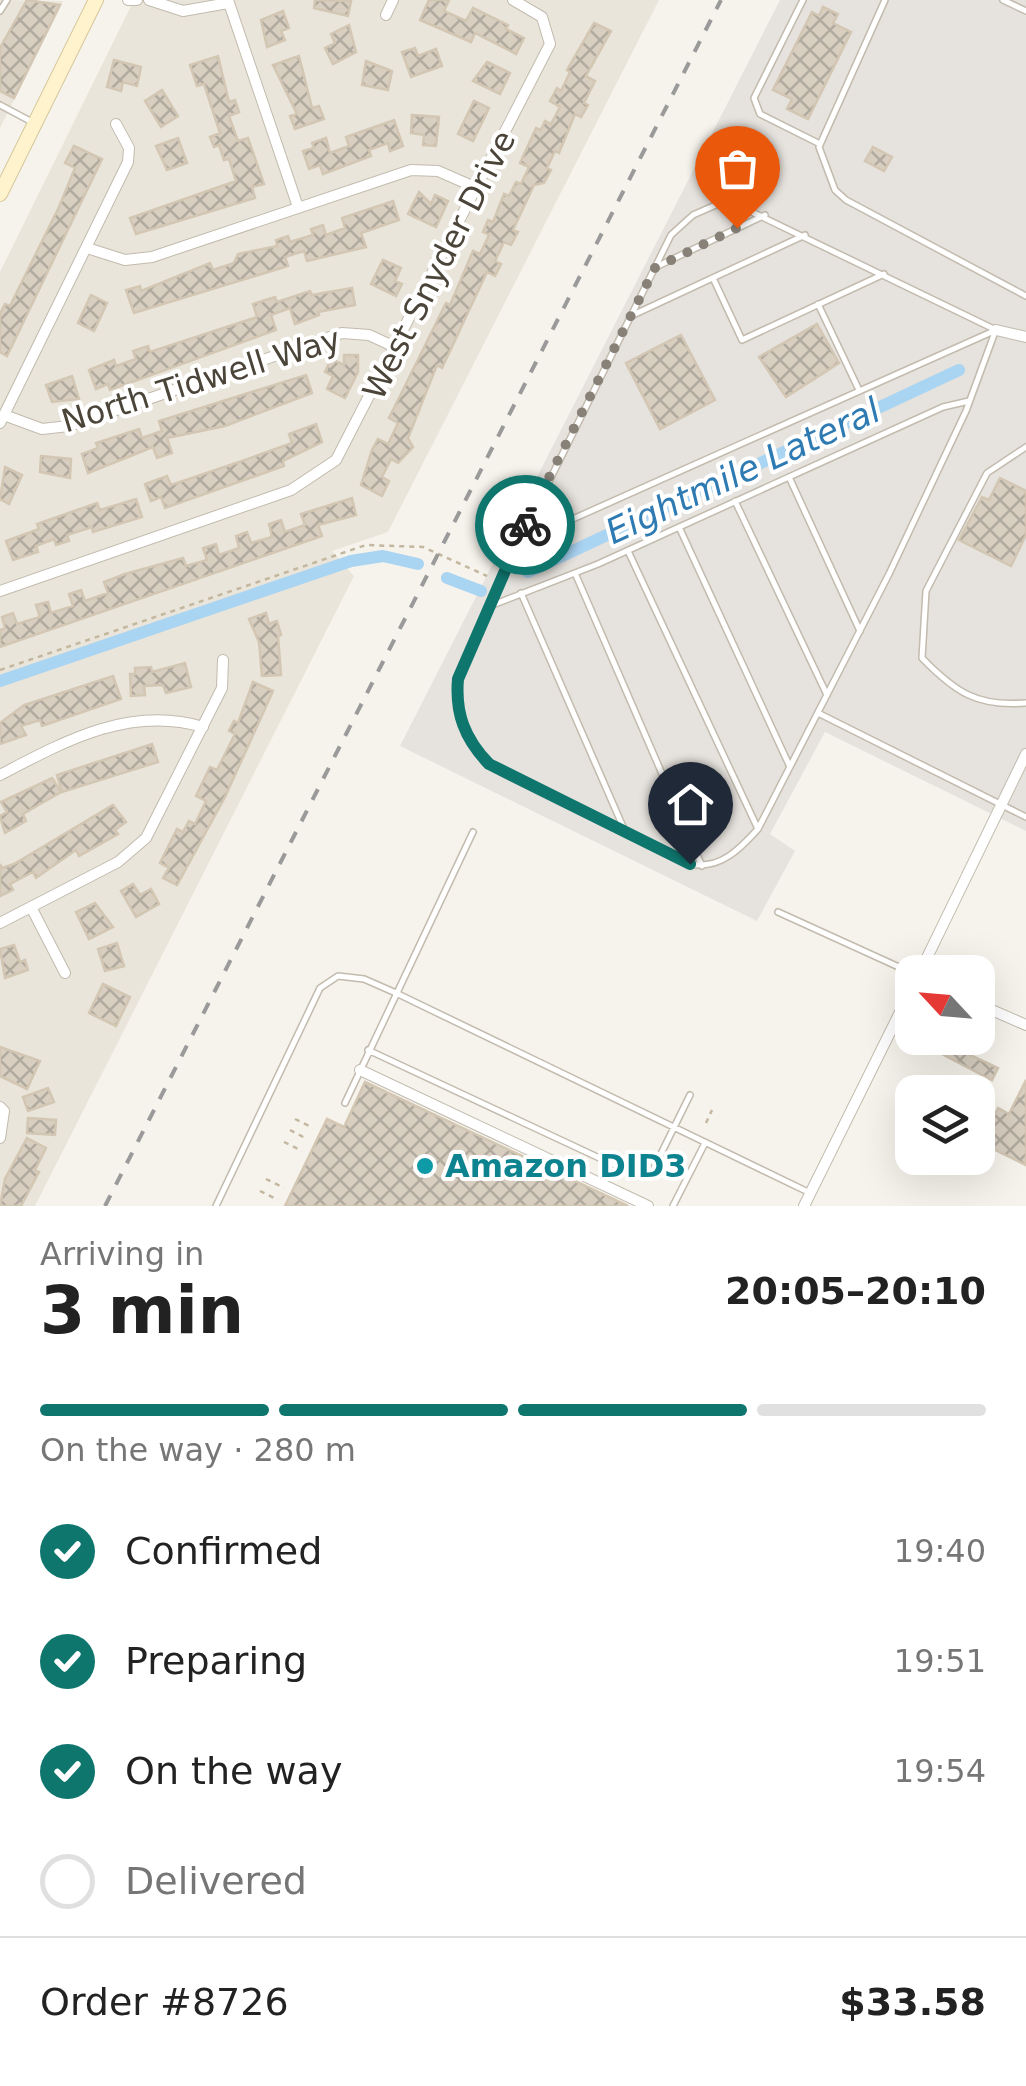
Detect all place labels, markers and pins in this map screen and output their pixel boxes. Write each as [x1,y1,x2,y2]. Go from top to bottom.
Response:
pin [695,126,780,229]
pin [648,762,733,865]
place label: Amazon DID3 [445,1147,687,1185]
marker: Amazon DID3 [414,1155,436,1177]

